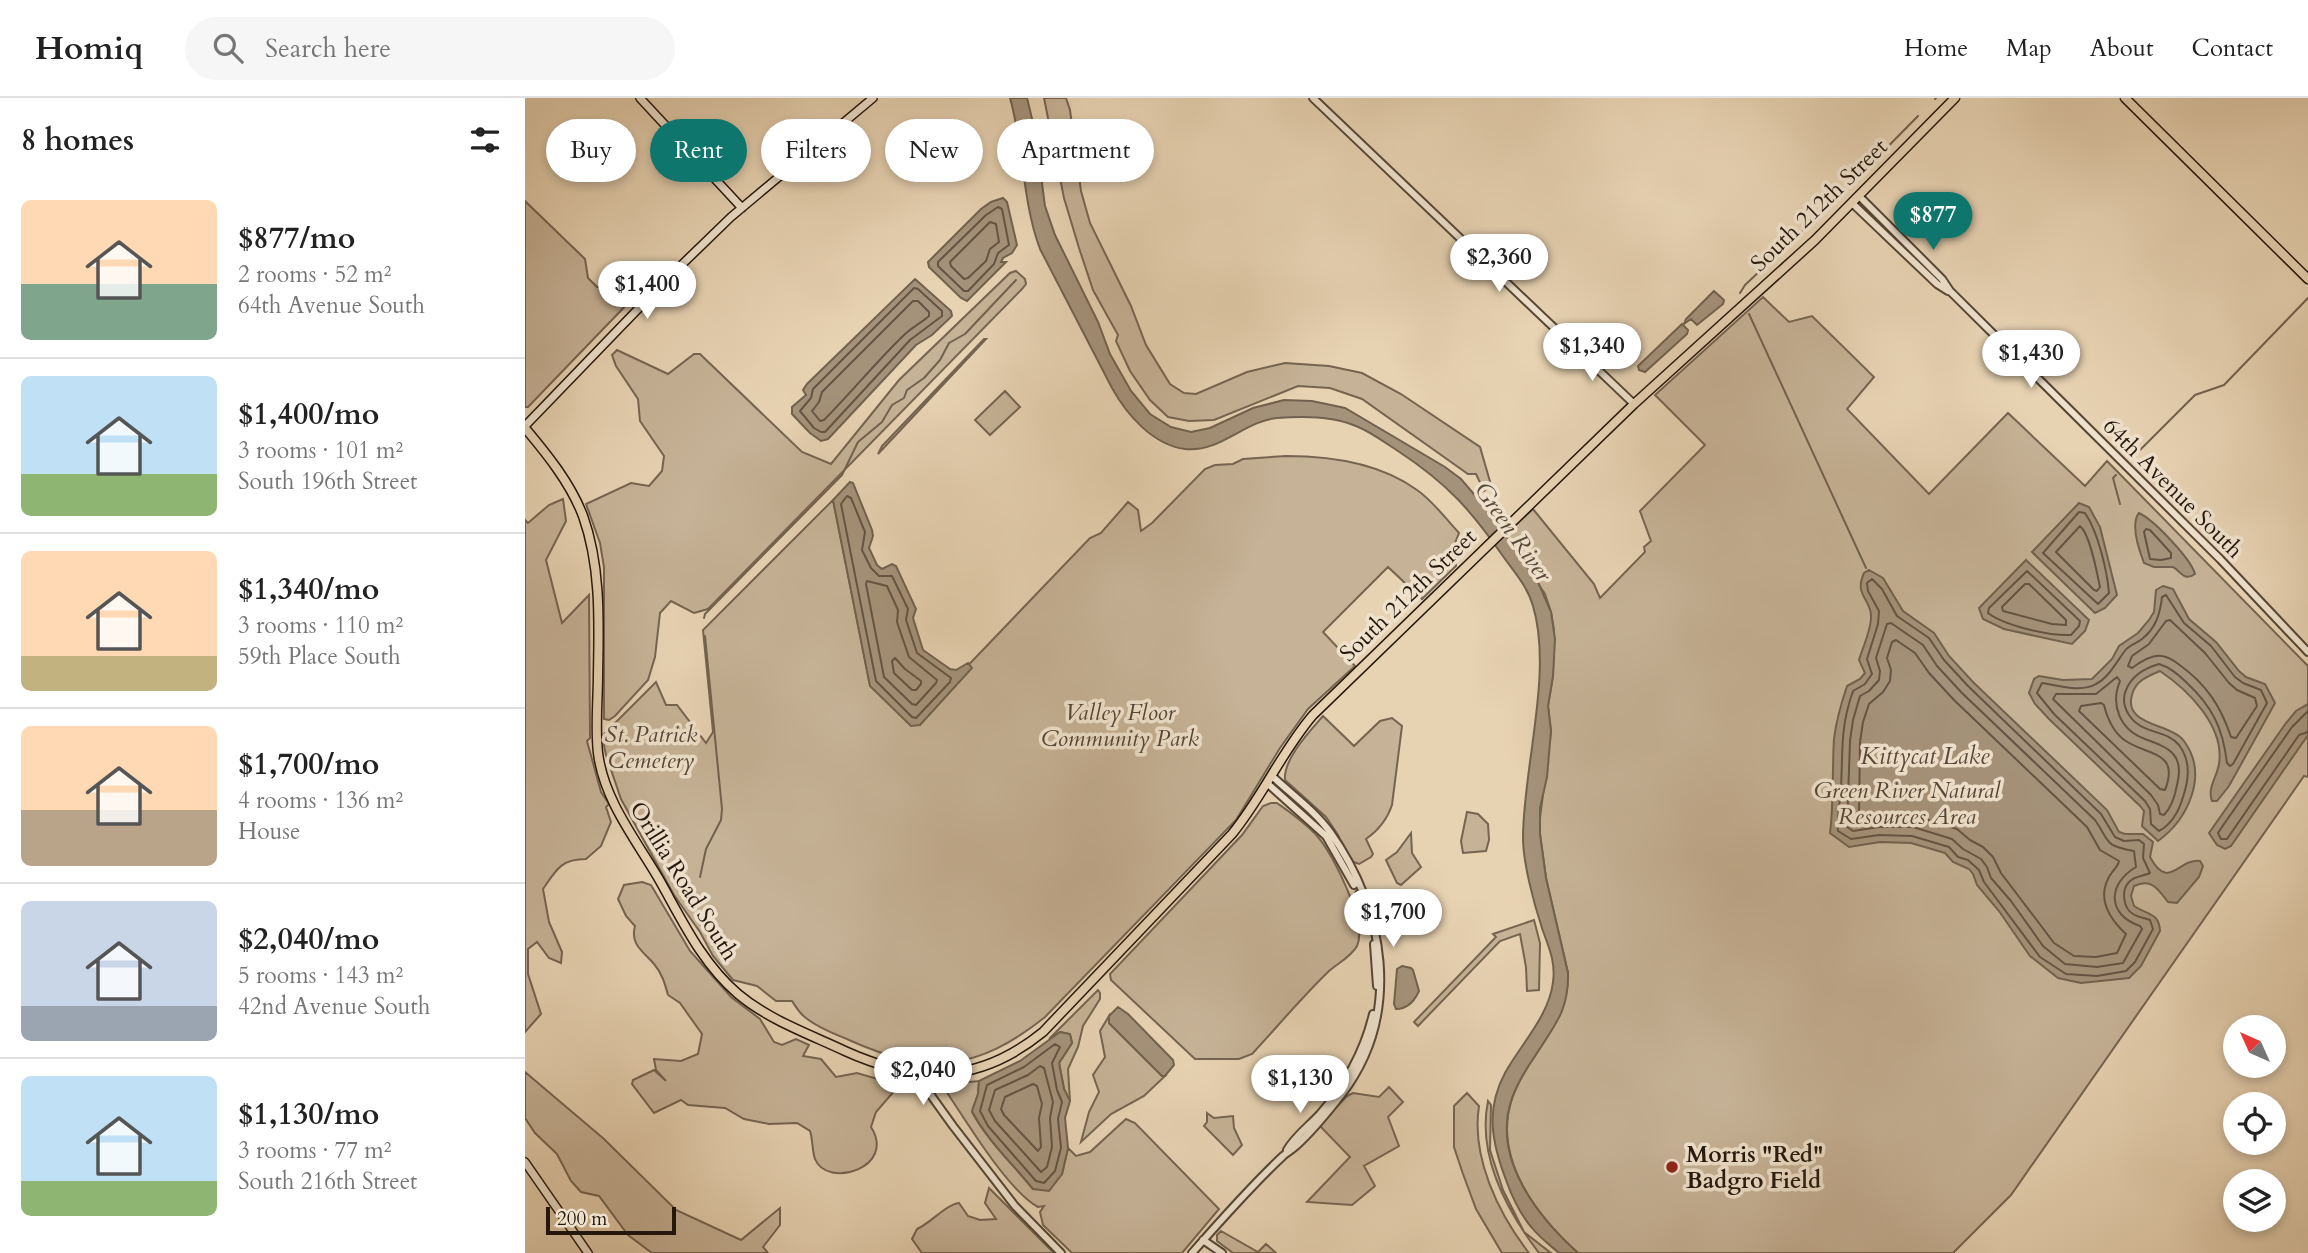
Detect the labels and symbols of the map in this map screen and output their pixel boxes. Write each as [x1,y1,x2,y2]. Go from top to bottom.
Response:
street label: South 212th Street [1744,132,1894,278]
pin: $877 [1892,192,1974,252]
pin: $2,360 [1442,234,1556,294]
pin: $1,400 [590,262,704,321]
pin: $1,340 [1535,324,1649,383]
pin: $1,430 [1974,330,2088,390]
street label: 64th Avenue South [2096,411,2250,565]
water label: Green River [1466,475,1560,590]
street label: South 212th Street [1333,522,1483,668]
park label: Valley Floor Community Park [1041,697,1200,754]
park label: St. Patrick Cemetery [605,719,698,776]
water label: Kittycat Lake [1860,740,1990,773]
park label: Green River Natural Resources Area [1814,775,2001,832]
street label: Orillia Road South [623,796,746,967]
pin: $1,700 [1336,890,1450,949]
north arrow [2223,1015,2285,1078]
pin: $2,040 [866,1048,980,1107]
pin: $1,130 [1243,1056,1357,1115]
place label: Morris "Red" Badgro Field [1686,1139,1823,1196]
marker: Morris "Red" Badgro Field [1664,1159,1680,1175]
scale bar [546,1204,675,1236]

